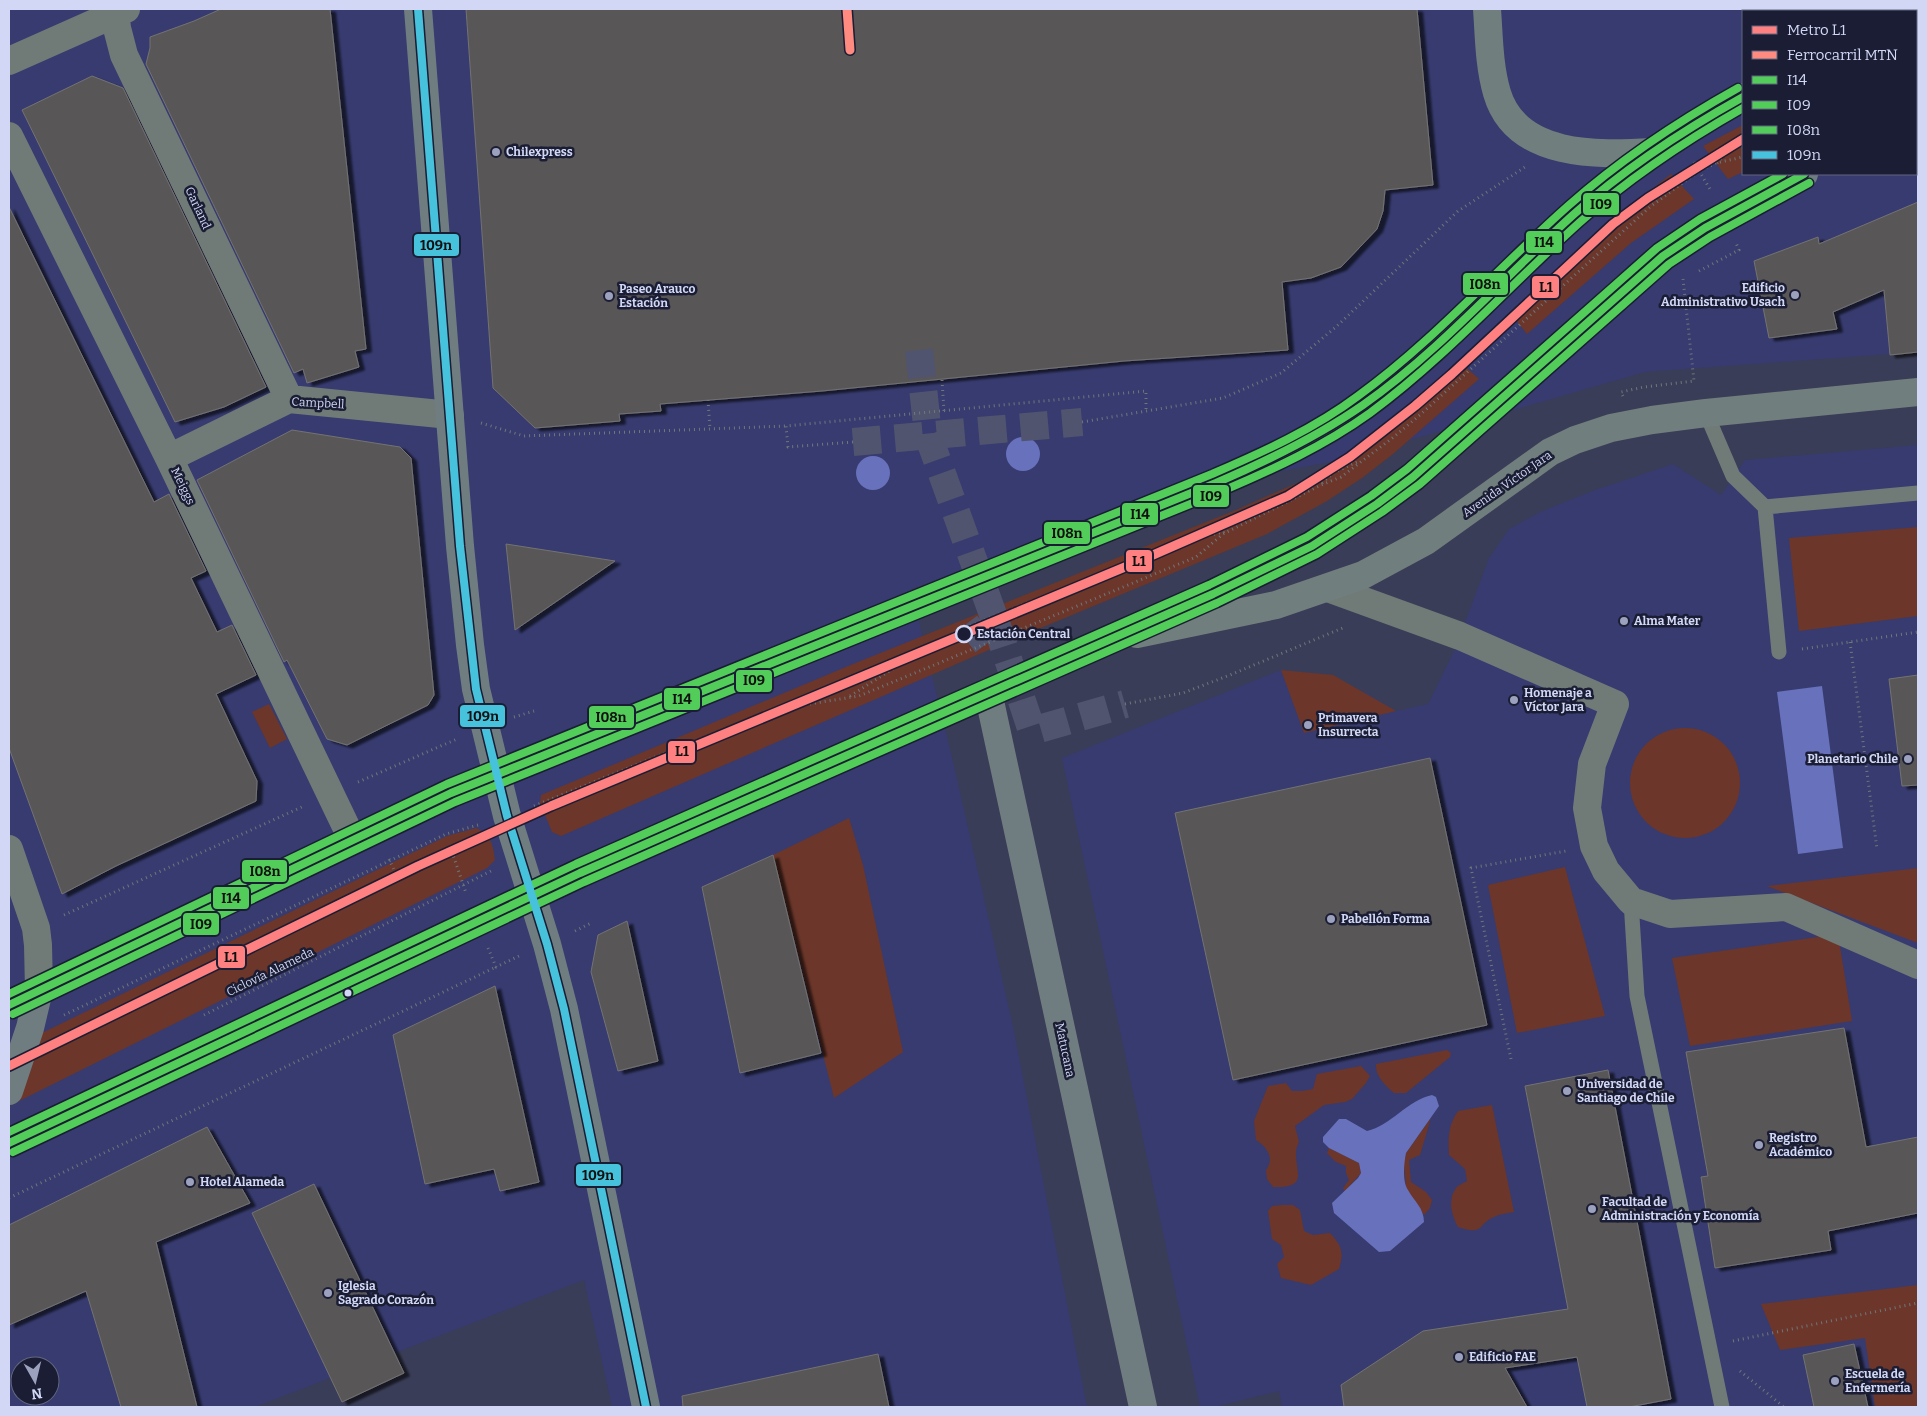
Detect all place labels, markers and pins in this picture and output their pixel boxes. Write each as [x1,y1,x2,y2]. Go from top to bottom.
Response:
place label: Chilexpress [506,145,573,159]
marker: Chilexpress [490,146,502,158]
place label: Edificio Administrativo Usach [1661,281,1785,309]
place label: Paseo Arauco Estación [619,282,695,310]
marker: Edificio Administrativo Usach [1789,289,1801,301]
marker: Paseo Arauco Estación [603,290,615,302]
place label: Alma Mater [1634,614,1701,628]
marker: Alma Mater [1618,615,1630,627]
marker: Estación Central [955,625,973,643]
place label: Estación Central [977,627,1070,641]
place label: Homenaje a Víctor Jara [1524,686,1592,714]
marker: Homenaje a Víctor Jara [1508,694,1520,706]
place label: Primavera Insurrecta [1318,711,1379,739]
marker: Primavera Insurrecta [1302,719,1314,731]
place label: Planetario Chile [1807,752,1898,766]
marker: Planetario Chile [1902,753,1914,765]
place label: Pabellón Forma [1341,912,1430,926]
marker: Pabellón Forma [1325,913,1337,925]
unlabelled marker [343,988,353,998]
place label: Universidad de Santiago de Chile [1577,1077,1675,1105]
marker: Universidad de Santiago de Chile [1561,1085,1573,1097]
place label: Registro Académico [1769,1131,1832,1159]
marker: Registro Académico [1753,1139,1765,1151]
place label: Hotel Alameda [200,1175,284,1189]
marker: Hotel Alameda [184,1176,196,1188]
place label: Facultad de Administración y Economía [1602,1195,1760,1223]
marker: Facultad de Administración y Economía [1586,1203,1598,1215]
place label: Iglesia Sagrado Corazón [338,1279,434,1307]
marker: Iglesia Sagrado Corazón [322,1287,334,1299]
place label: Edificio FAE [1469,1350,1536,1364]
marker: Edificio FAE [1453,1351,1465,1363]
place label: Escuela de Enfermería [1845,1367,1911,1395]
marker: Escuela de Enfermería [1829,1375,1841,1387]

